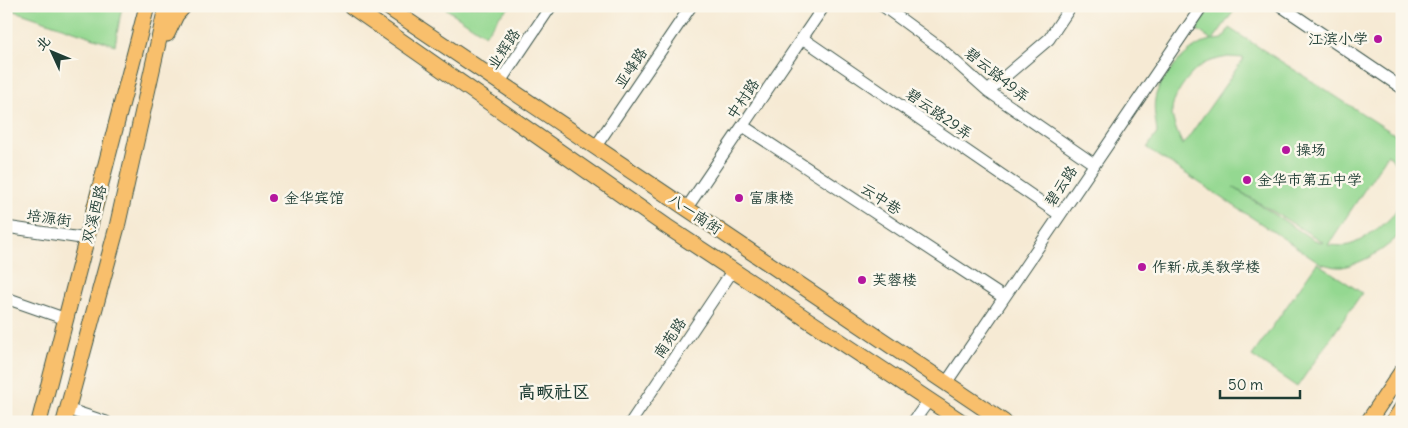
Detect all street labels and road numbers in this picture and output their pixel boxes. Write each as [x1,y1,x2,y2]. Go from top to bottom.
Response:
street label: 业辉路 [483,25,524,73]
street label: 碧云路49弄 [961,43,1033,106]
street label: 亚峰路 [610,44,651,92]
street label: 中村路 [722,75,763,123]
street label: 碧云路29弄 [902,84,976,143]
street label: 碧云路 [1040,162,1081,210]
street label: 云中巷 [857,178,905,219]
street label: 双溪西路 [77,182,110,245]
street label: 八一南街 [665,189,725,238]
street label: 培源街 [25,205,73,230]
street label: 南苑路 [649,314,690,362]

